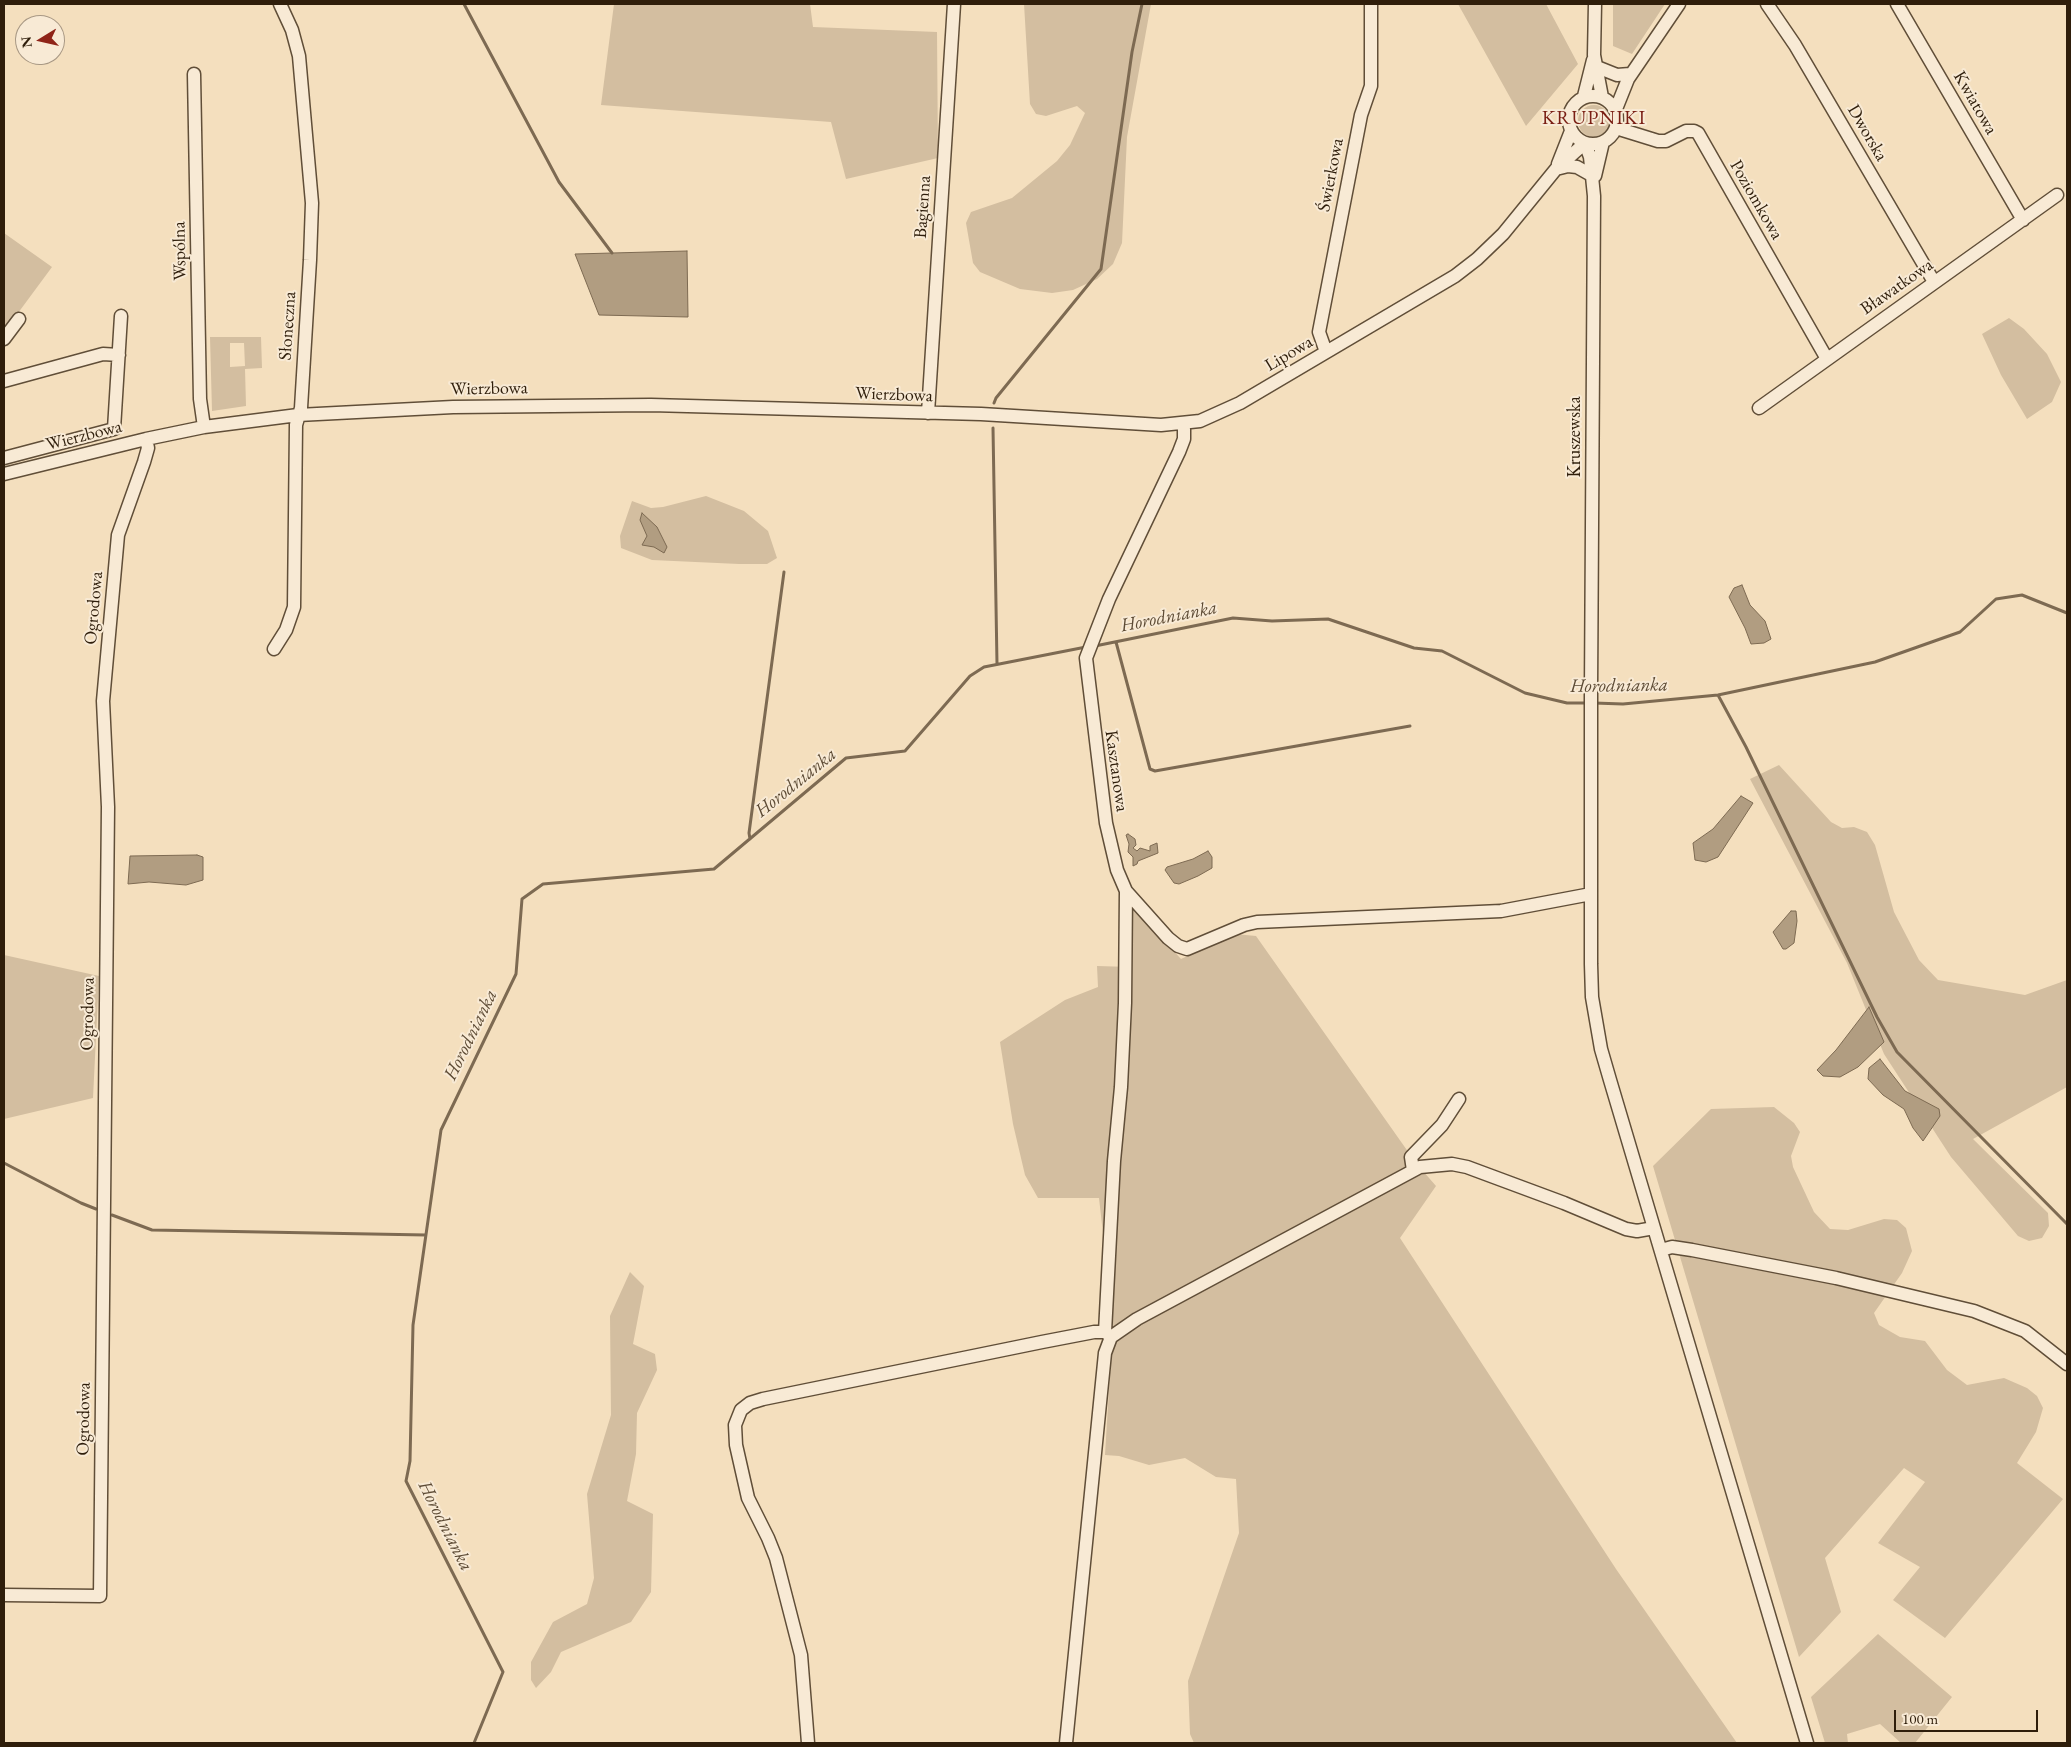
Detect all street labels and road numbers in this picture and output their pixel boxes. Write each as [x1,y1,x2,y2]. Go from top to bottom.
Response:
street label: Kwiatowa [1948,67,2002,139]
street label: Dworska [1842,101,1892,165]
street label: Świerkowa [1313,136,1349,214]
street label: Poziomkowa [1725,156,1787,244]
street label: Bagienna [910,175,936,239]
street label: Wspólna [169,221,191,281]
street label: Bławatkowa [1857,254,1937,320]
street label: Słoneczna [275,291,301,361]
street label: Lipowa [1261,331,1317,377]
street label: Wierzbowa [450,378,528,400]
street label: Wierzbowa [855,383,933,407]
street label: Kruszewska [1564,396,1586,478]
street label: Wierzbowa [44,416,124,456]
street label: Ogrodowa [80,570,108,646]
street label: Kasztanowa [1100,729,1132,813]
street label: Ogrodowa [77,977,99,1051]
street label: Ogrodowa [73,1382,95,1456]

